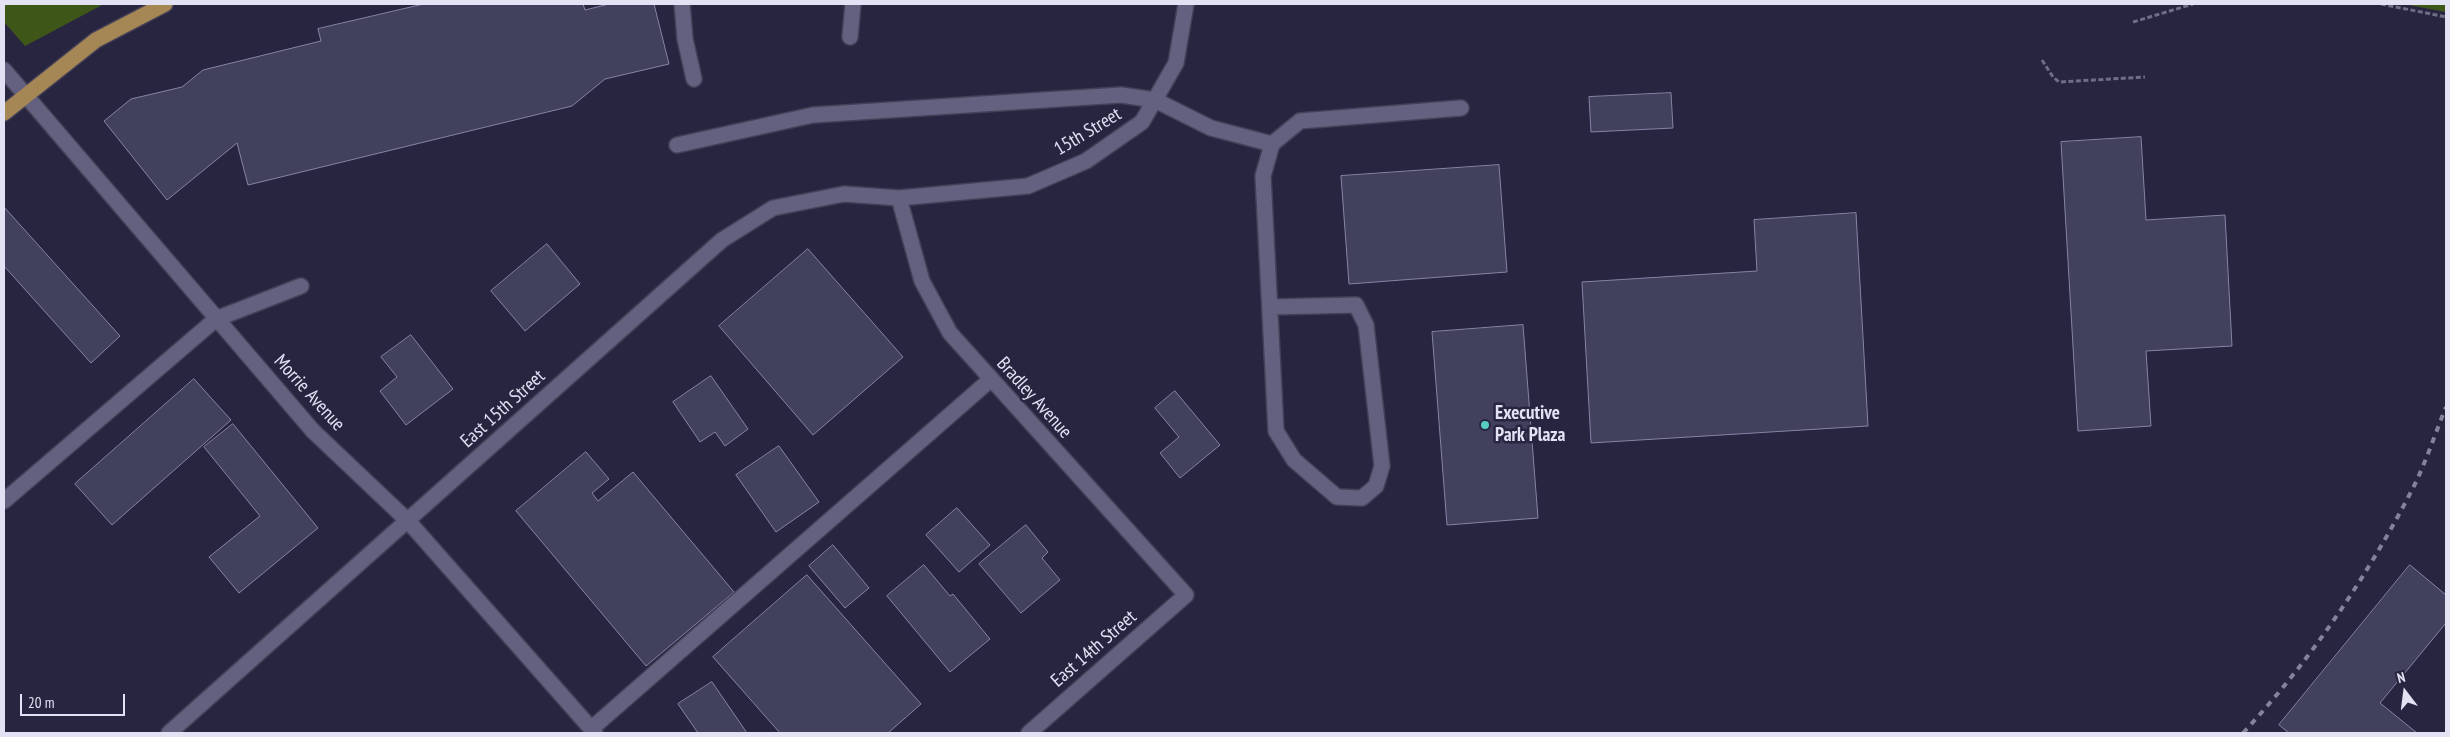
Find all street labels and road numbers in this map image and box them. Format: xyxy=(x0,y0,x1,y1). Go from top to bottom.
street label: 15th Street xyxy=(1050,103,1126,161)
street label: Morrie Avenue xyxy=(269,350,349,436)
street label: Bradley Avenue xyxy=(992,353,1076,443)
street label: East 15th Street xyxy=(456,365,550,453)
street label: East 14th Street xyxy=(1047,606,1141,692)

